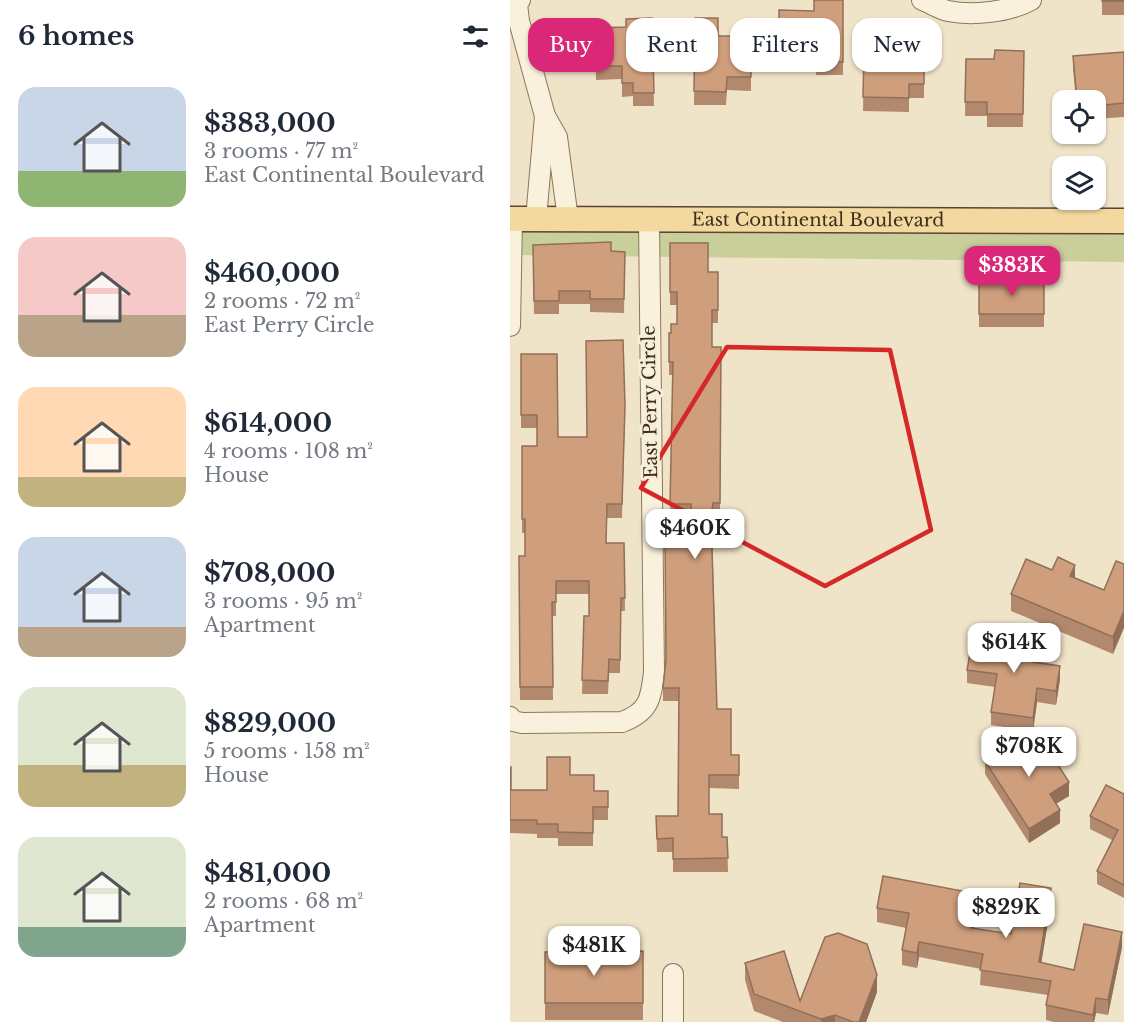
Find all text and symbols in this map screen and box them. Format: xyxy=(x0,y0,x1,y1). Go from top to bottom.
chip: Buy xyxy=(528,18,614,72)
chip: Rent xyxy=(626,18,718,72)
chip: Filters xyxy=(730,18,840,72)
chip: New xyxy=(852,18,942,72)
text: 6 homes xyxy=(18,20,134,52)
icon: filters xyxy=(459,20,492,53)
map controls xyxy=(1052,90,1106,210)
button: locate xyxy=(1052,90,1106,144)
text: $383,000 xyxy=(204,107,336,139)
icon: home xyxy=(66,111,138,183)
text: 3 rooms · 77 m² xyxy=(204,139,358,163)
button: layers xyxy=(1052,156,1106,210)
text: East Continental Boulevard xyxy=(204,163,485,187)
street label: East Continental Boulevard xyxy=(692,209,944,231)
pin: $383K xyxy=(970,246,1054,297)
text: $383K xyxy=(978,253,1046,277)
text: $460,000 xyxy=(204,257,340,289)
icon: home xyxy=(66,261,138,333)
text: 2 rooms · 72 m² xyxy=(204,289,361,313)
text: East Perry Circle xyxy=(204,313,374,337)
street label: East Perry Circle xyxy=(638,325,662,479)
text: $614,000 xyxy=(204,407,332,439)
icon: home xyxy=(66,411,138,483)
text: 4 rooms · 108 m² xyxy=(204,439,373,463)
text: House xyxy=(204,463,269,487)
pin: $460K xyxy=(653,509,737,560)
text: $460K xyxy=(659,516,731,540)
text: $708,000 xyxy=(204,557,335,589)
icon: home xyxy=(66,561,138,633)
text: 3 rooms · 95 m² xyxy=(204,589,362,613)
text: Apartment xyxy=(204,613,315,637)
pin: $614K xyxy=(972,623,1056,674)
text: $614K xyxy=(982,630,1046,654)
text: $829,000 xyxy=(204,707,336,739)
icon: home xyxy=(66,711,138,783)
pin: $708K xyxy=(987,727,1071,778)
text: $708K xyxy=(995,734,1063,758)
text: 5 rooms · 158 m² xyxy=(204,739,370,763)
text: House xyxy=(204,763,269,787)
text: $481,000 xyxy=(204,857,331,889)
icon: home xyxy=(66,861,138,933)
pin: $829K xyxy=(964,888,1048,939)
text: 2 rooms · 68 m² xyxy=(204,889,363,913)
text: $829K xyxy=(972,895,1040,919)
text: Apartment xyxy=(204,913,315,937)
pin: $481K xyxy=(552,926,636,977)
text: $481K xyxy=(562,933,626,957)

